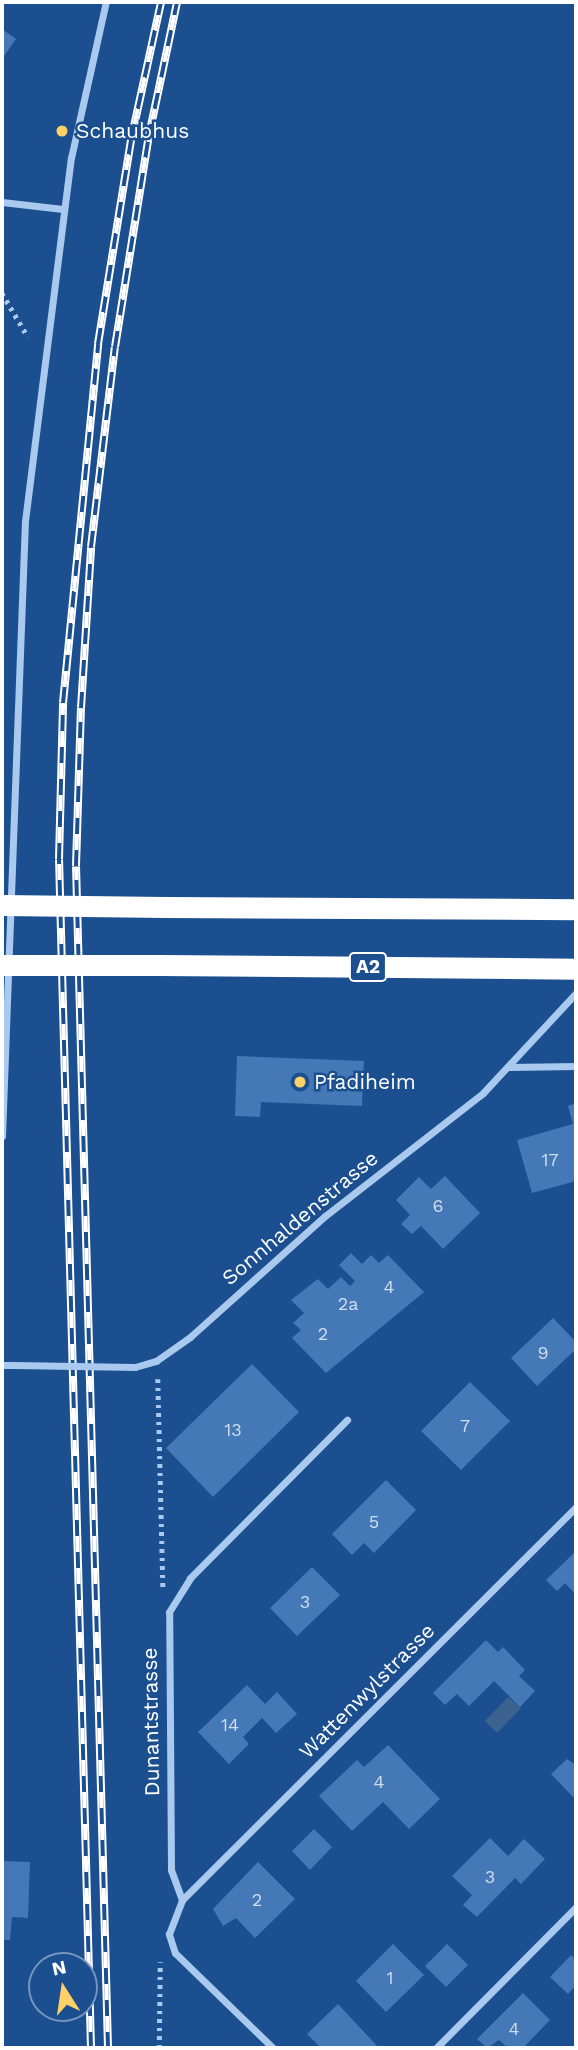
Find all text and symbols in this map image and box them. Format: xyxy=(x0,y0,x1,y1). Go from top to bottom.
place label: Schaubhus xyxy=(76,118,189,144)
marker: Schaubhus xyxy=(54,123,70,139)
road number: A2 xyxy=(349,951,387,982)
place label: Pfadiheim xyxy=(314,1069,416,1095)
marker: Pfadiheim xyxy=(292,1074,308,1090)
street label: Sonnhaldenstrasse xyxy=(217,1145,383,1291)
house number: 17 xyxy=(541,1149,559,1171)
house number: 6 xyxy=(433,1195,443,1217)
house number: 4 xyxy=(384,1276,394,1298)
house number: 2a xyxy=(338,1293,358,1315)
house number: 2 xyxy=(318,1323,328,1345)
house number: 9 xyxy=(537,1342,549,1364)
house number: 7 xyxy=(460,1415,470,1437)
house number: 13 xyxy=(224,1419,242,1441)
house number: 5 xyxy=(369,1511,379,1533)
house number: 3 xyxy=(300,1591,310,1613)
street label: Wattenwylstrasse xyxy=(294,1618,440,1764)
street label: Dunantstrasse xyxy=(137,1647,165,1797)
house number: 14 xyxy=(221,1714,239,1736)
house number: 4 xyxy=(374,1771,384,1793)
house number: 3 xyxy=(485,1866,495,1888)
house number: 2 xyxy=(252,1889,262,1911)
north arrow xyxy=(28,1952,98,2022)
text: N xyxy=(50,1955,68,1981)
house number: 1 xyxy=(386,1967,394,1989)
house number: 4 xyxy=(509,2018,519,2040)

